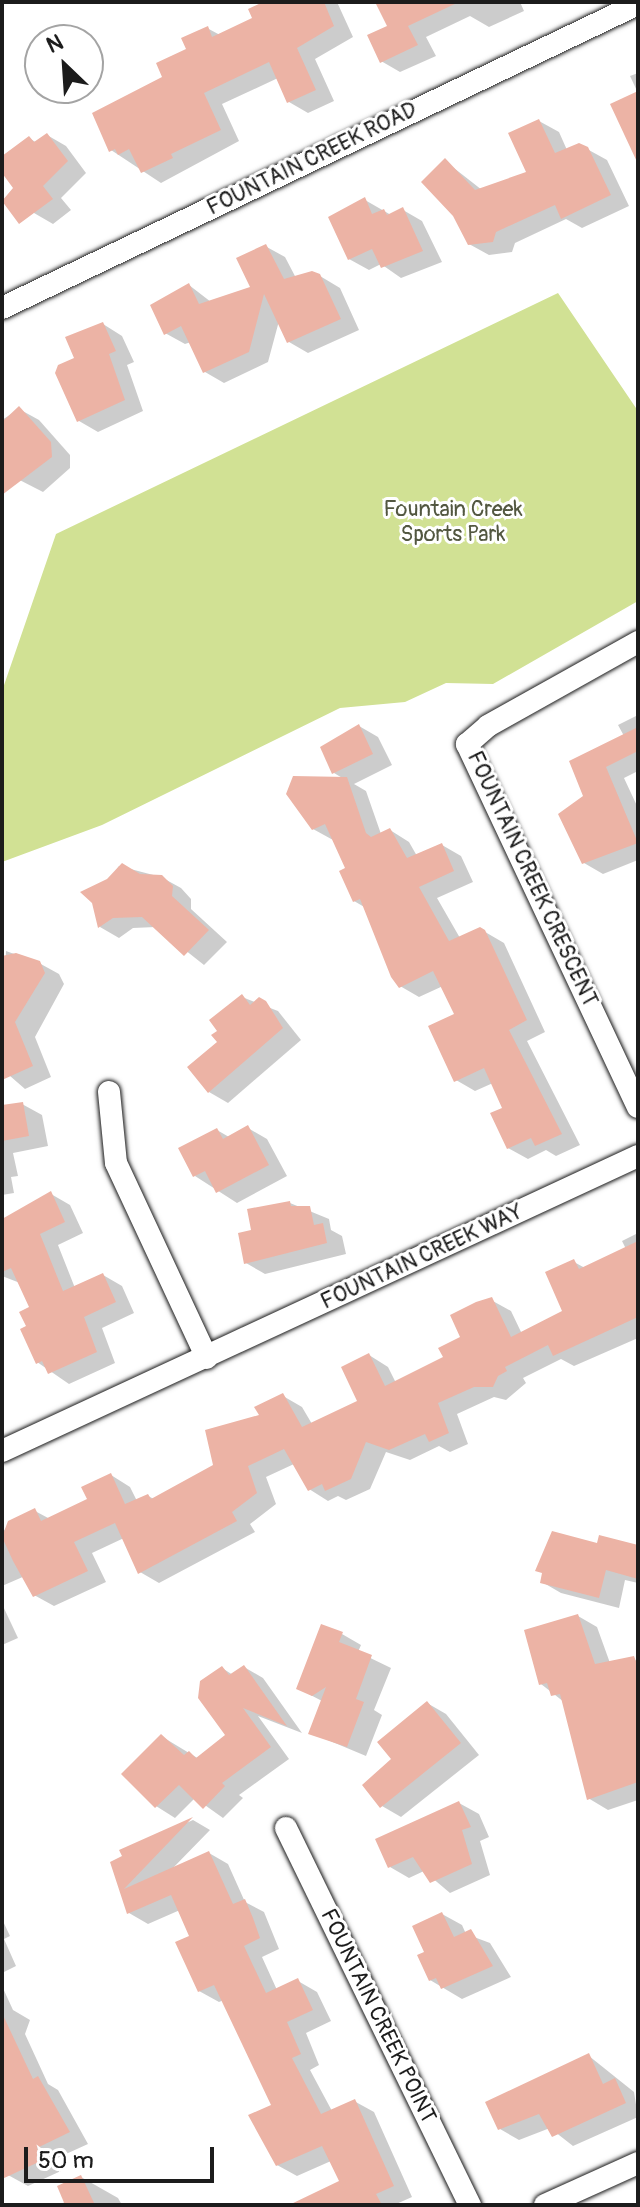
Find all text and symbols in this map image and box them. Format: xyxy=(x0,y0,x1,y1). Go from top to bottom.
north arrow xyxy=(24,24,104,104)
text: N xyxy=(42,28,67,60)
street label: FOUNTAIN CREEK ROAD xyxy=(203,97,421,221)
park label: Fountain Creek Sports Park xyxy=(383,496,523,548)
street label: FOUNTAIN CREEK CRESCENT xyxy=(461,747,603,1011)
street label: FOUNTAIN CREEK WAY xyxy=(317,1199,527,1315)
street label: FOUNTAIN CREEK POINT xyxy=(315,1905,441,2127)
scale bar xyxy=(28,2131,218,2181)
text: 50 m xyxy=(38,2146,94,2175)

